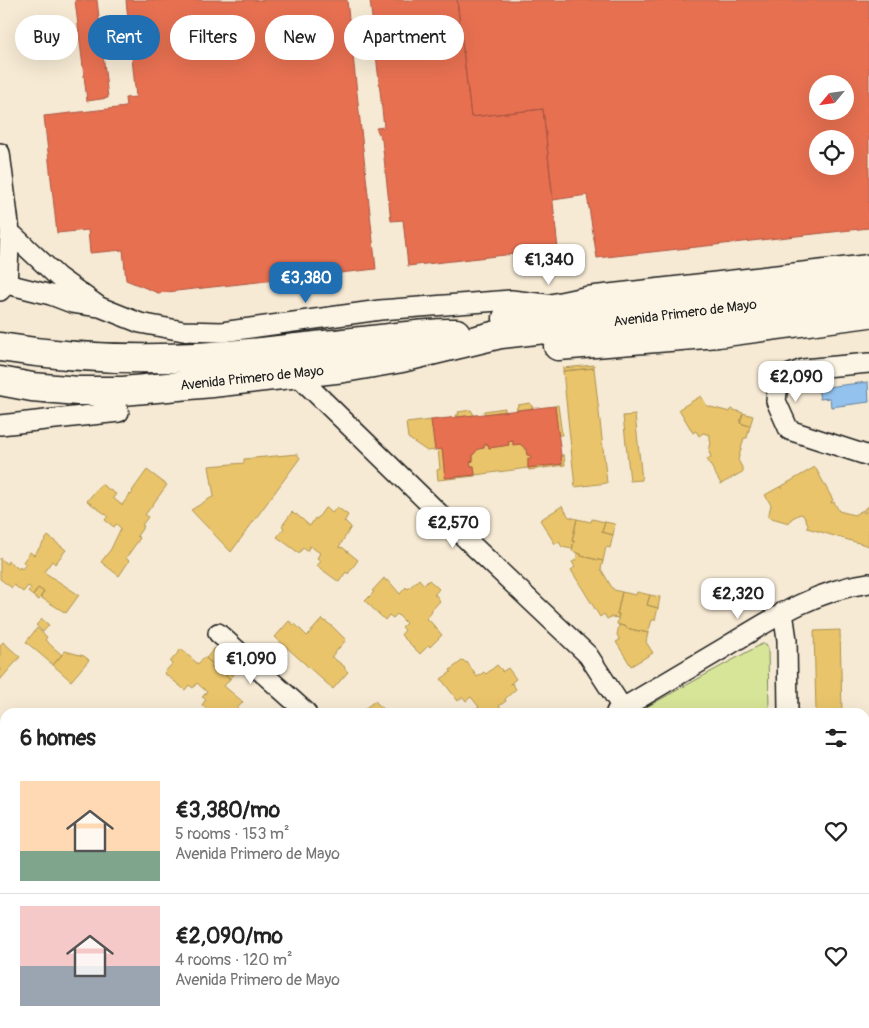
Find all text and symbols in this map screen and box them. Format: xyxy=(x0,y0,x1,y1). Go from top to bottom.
chip: Buy xyxy=(15,15,78,60)
chip: Rent xyxy=(88,15,160,60)
chip: Filters xyxy=(170,15,255,60)
chip: New xyxy=(265,15,334,60)
chip: Apartment xyxy=(344,15,464,60)
north arrow xyxy=(809,75,854,120)
map controls xyxy=(809,75,854,175)
button: locate xyxy=(809,130,854,175)
pin: €1,340 xyxy=(508,244,590,286)
text: €1,340 xyxy=(524,250,574,270)
pin: €3,380 xyxy=(265,262,347,304)
text: €3,380 xyxy=(280,268,332,288)
street label: Avenida Primero de Mayo xyxy=(612,296,758,330)
pin: €2,090 xyxy=(755,360,837,403)
street label: Avenida Primero de Mayo xyxy=(179,362,325,394)
text: €2,090 xyxy=(769,367,823,387)
pin: €2,570 xyxy=(412,506,494,549)
text: €2,570 xyxy=(427,513,479,533)
pin: €2,320 xyxy=(697,578,779,620)
text: €2,320 xyxy=(712,584,764,604)
pin: €1,090 xyxy=(210,642,292,685)
text: €1,090 xyxy=(226,649,276,669)
icon: filters xyxy=(822,724,850,752)
text: 6 homes xyxy=(20,725,96,752)
text: €3,380/mo xyxy=(175,797,280,824)
icon: home xyxy=(60,801,120,861)
icon: heart xyxy=(822,817,850,845)
text: 5 rooms · 153 m² xyxy=(175,824,290,844)
text: Avenida Primero de Mayo xyxy=(175,844,340,864)
text: €2,090/mo xyxy=(175,923,283,950)
icon: home xyxy=(60,926,120,986)
icon: heart xyxy=(822,942,850,970)
text: 4 rooms · 120 m² xyxy=(175,950,292,970)
text: Avenida Primero de Mayo xyxy=(175,970,340,990)

